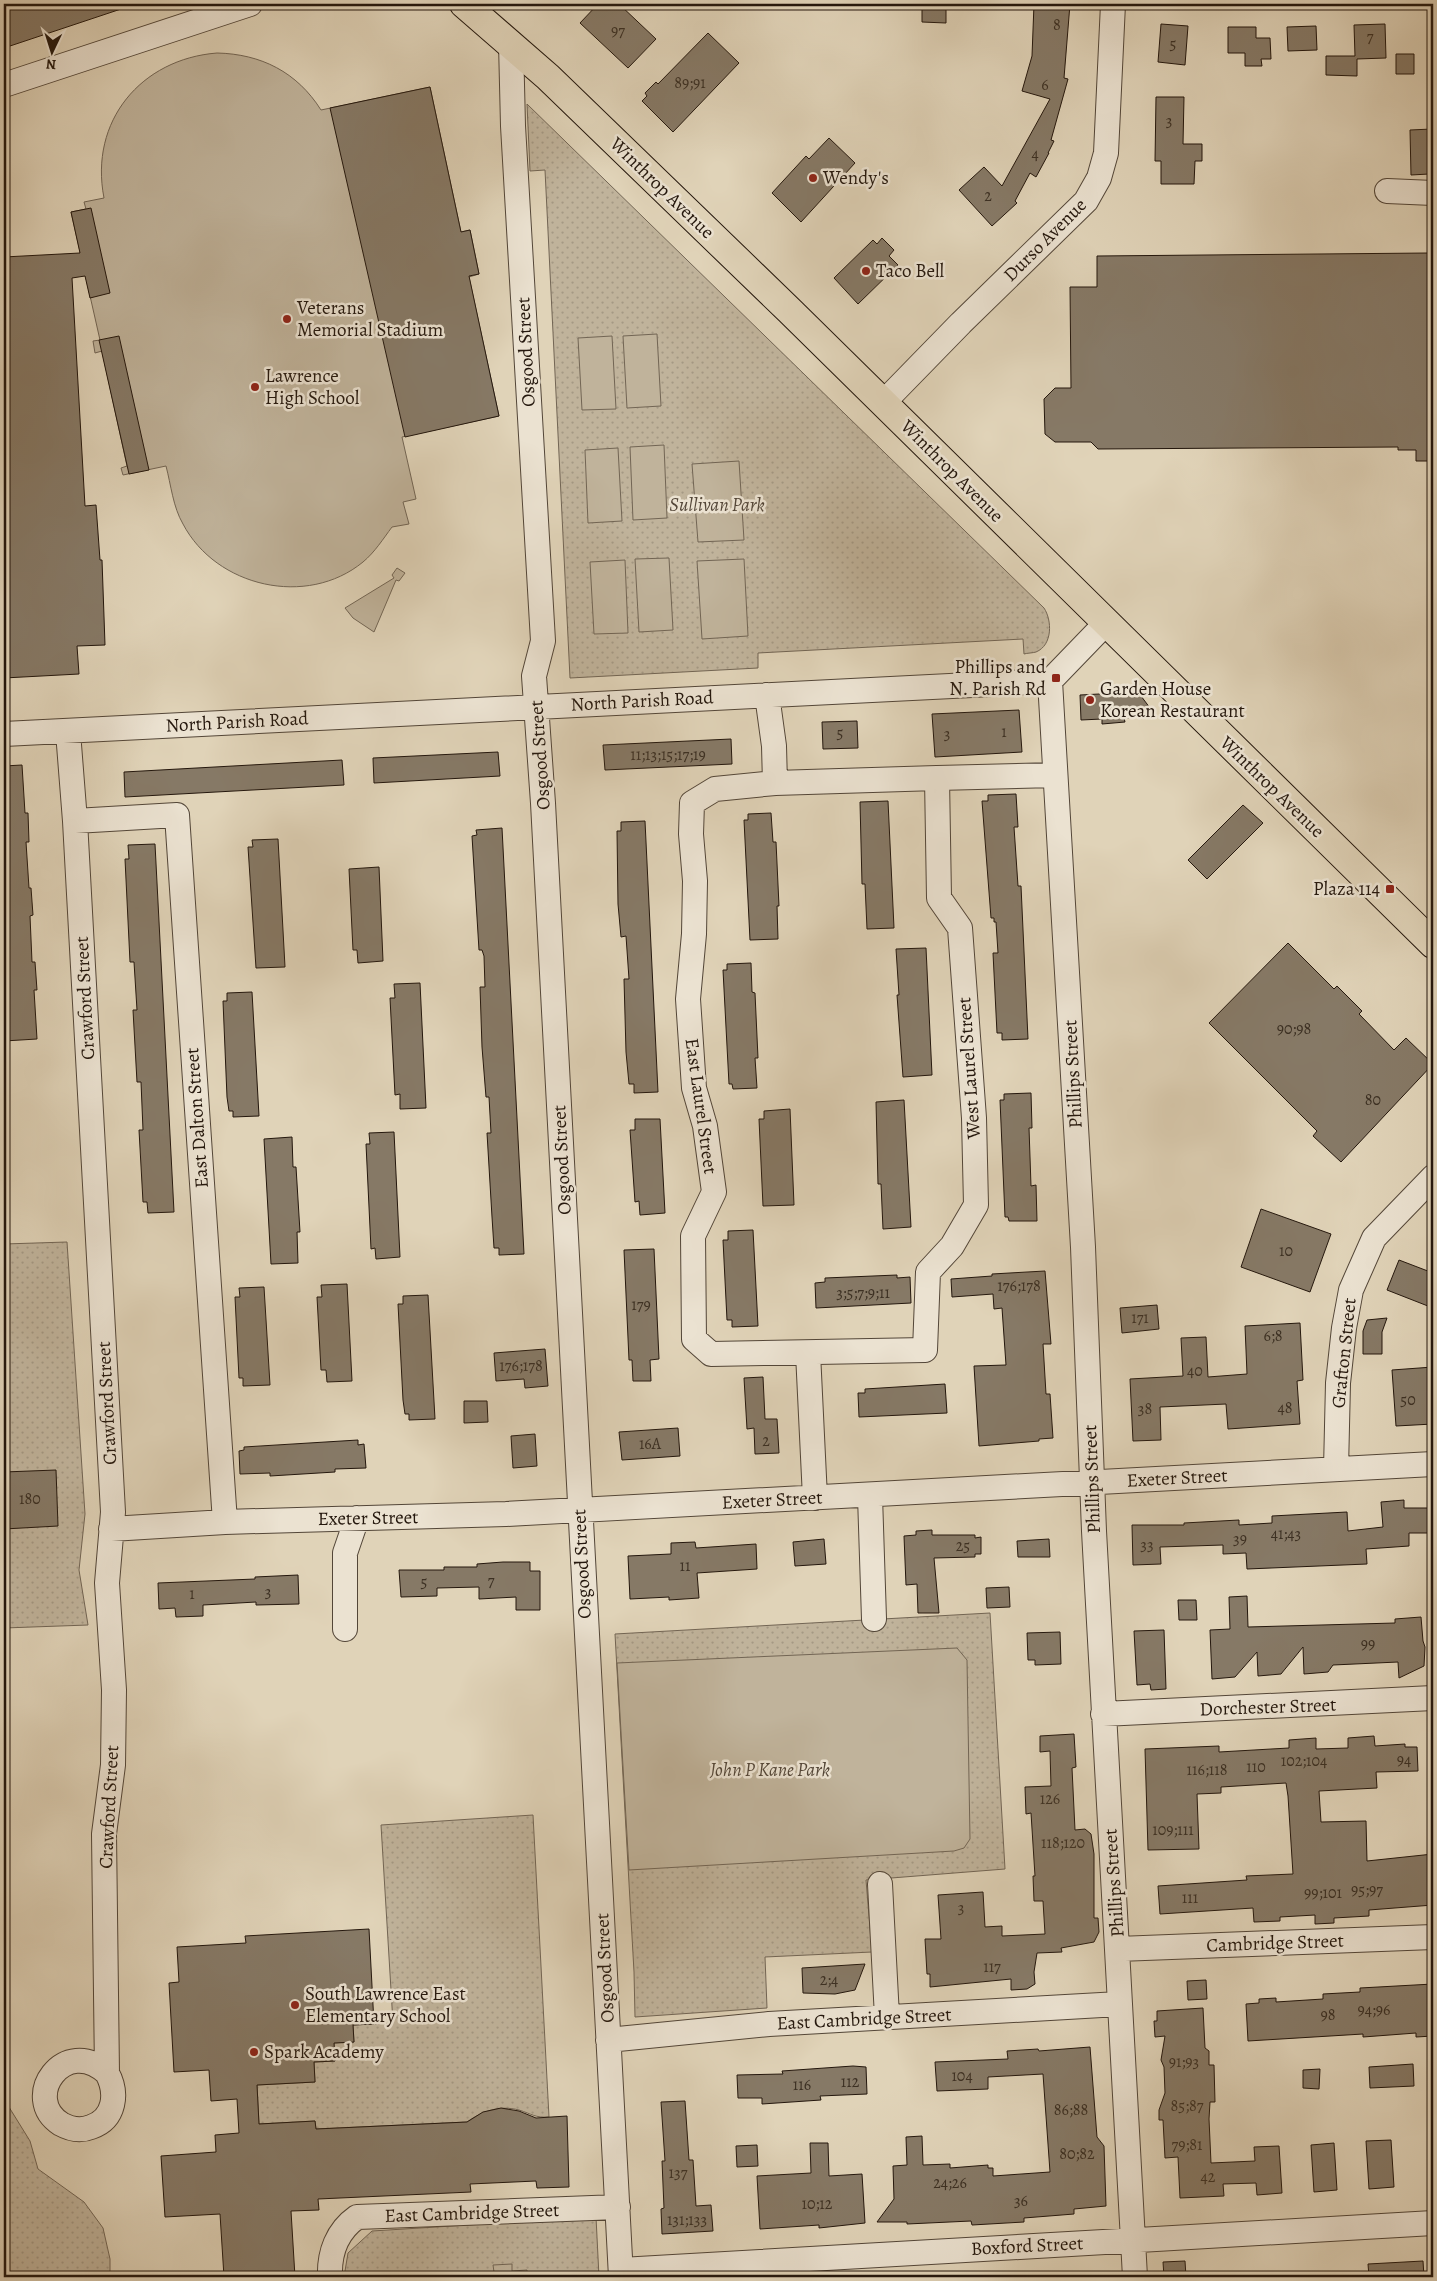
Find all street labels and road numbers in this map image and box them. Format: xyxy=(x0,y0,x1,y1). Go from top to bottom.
street label: Winthrop Avenue xyxy=(603,131,720,245)
street label: Durso Avenue xyxy=(997,192,1093,288)
street label: Osgood Street xyxy=(510,296,542,408)
street label: Winthrop Avenue xyxy=(894,413,1009,528)
street label: North Parish Road xyxy=(570,684,715,718)
street label: Osgood Street xyxy=(523,699,557,811)
street label: North Parish Road xyxy=(165,705,310,739)
street label: Winthrop Avenue xyxy=(1213,730,1330,844)
street label: Crawford Street xyxy=(69,936,101,1060)
street label: West Laurel Street xyxy=(951,996,987,1141)
street label: Phillips Street xyxy=(1057,1019,1089,1129)
street label: East Laurel Street xyxy=(679,1036,723,1176)
street label: East Dalton Street xyxy=(179,1047,215,1189)
street label: Osgood Street xyxy=(546,1104,578,1216)
street label: Grafton Street xyxy=(1325,1296,1363,1410)
street label: Crawford Street xyxy=(91,1341,123,1465)
street label: Phillips Street xyxy=(1077,1424,1107,1534)
street label: Exeter Street xyxy=(1126,1462,1228,1494)
street label: Exeter Street xyxy=(721,1484,823,1516)
street label: Exeter Street xyxy=(317,1504,419,1532)
street label: Osgood Street xyxy=(566,1508,598,1620)
street label: Dorchester Street xyxy=(1199,1692,1337,1722)
street label: Crawford Street xyxy=(93,1745,125,1869)
street label: Phillips Street xyxy=(1097,1828,1131,1938)
street label: Osgood Street xyxy=(589,1912,621,2024)
street label: Cambridge Street xyxy=(1206,1928,1344,1958)
street label: East Cambridge Street xyxy=(776,2001,952,2037)
street label: East Cambridge Street xyxy=(384,2197,560,2229)
street label: Boxford Street xyxy=(970,2230,1084,2262)

